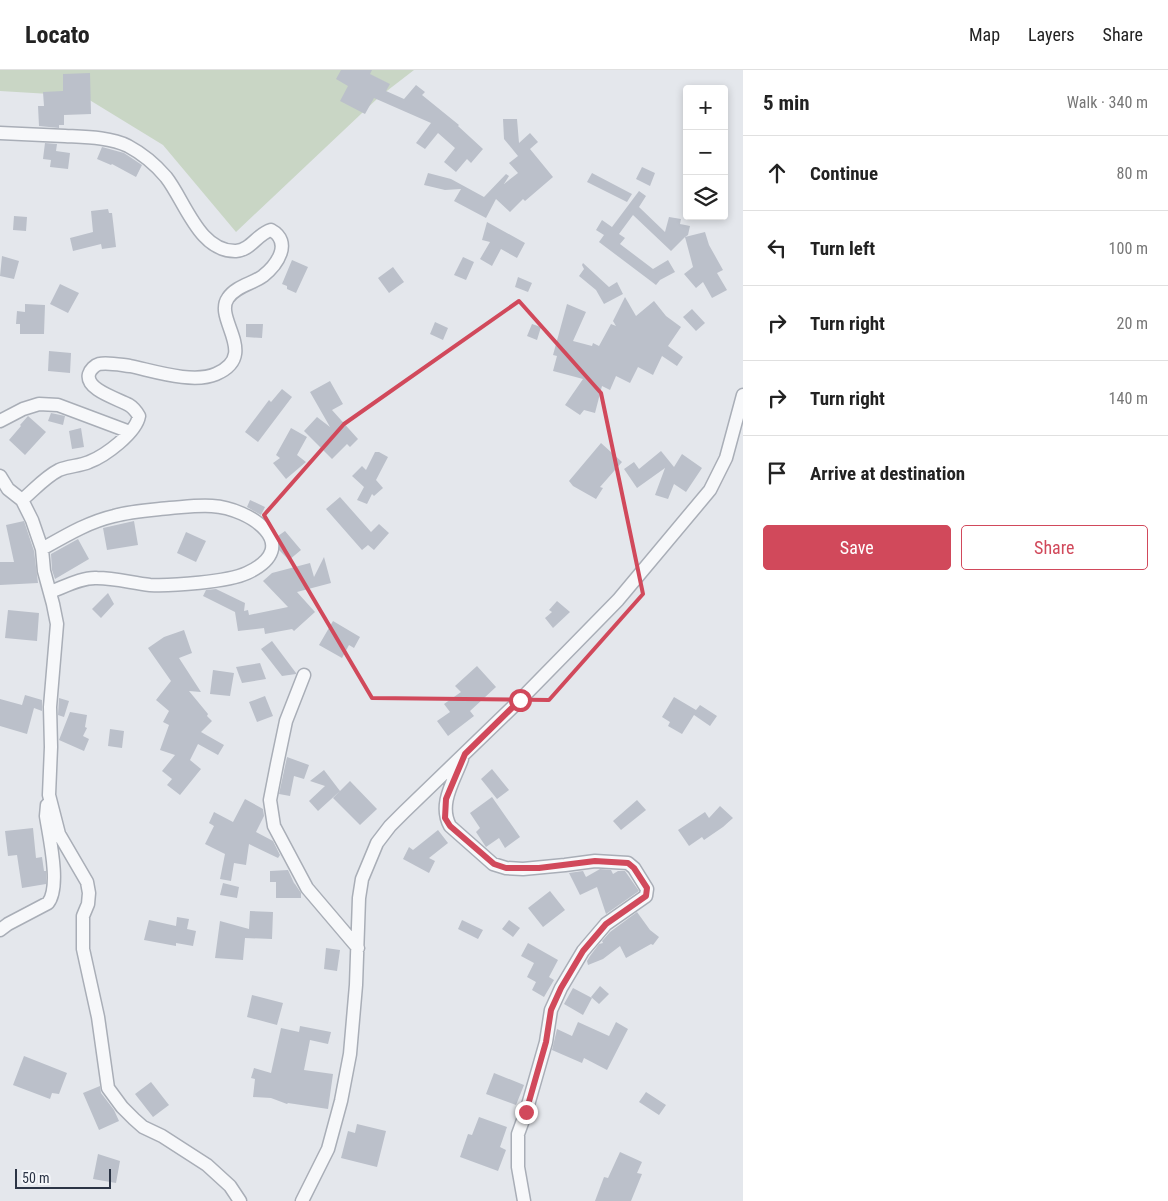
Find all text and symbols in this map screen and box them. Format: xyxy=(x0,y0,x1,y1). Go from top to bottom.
text: Locato xyxy=(25,21,90,49)
text: Map xyxy=(969,24,1000,45)
text: Layers xyxy=(1028,24,1075,45)
text: Share xyxy=(1103,24,1143,45)
map controls xyxy=(683,85,728,220)
button: + xyxy=(683,85,728,130)
text: 5 min xyxy=(763,91,810,115)
text: Walk · 340 m xyxy=(1067,93,1148,112)
button: − xyxy=(683,130,728,175)
icon: ahead xyxy=(763,159,791,187)
text: Continue xyxy=(810,162,878,185)
text: 80 m xyxy=(1116,164,1148,183)
button: layers xyxy=(683,175,728,220)
icon: left xyxy=(763,234,791,262)
text: Turn left xyxy=(810,237,875,260)
text: 100 m xyxy=(1109,239,1148,258)
icon: right xyxy=(763,309,791,337)
text: Turn right xyxy=(810,312,885,335)
text: 20 m xyxy=(1116,314,1148,333)
icon: right xyxy=(763,384,791,412)
text: Turn right xyxy=(810,387,885,410)
text: 140 m xyxy=(1109,389,1148,408)
icon: arrive xyxy=(763,459,791,487)
text: Arrive at destination xyxy=(810,462,965,485)
button: Save xyxy=(763,525,951,570)
button: Share xyxy=(961,525,1148,570)
route start xyxy=(509,689,532,712)
route end xyxy=(515,1101,538,1124)
scale bar xyxy=(15,1166,111,1189)
text: 50 m xyxy=(22,1170,50,1186)

